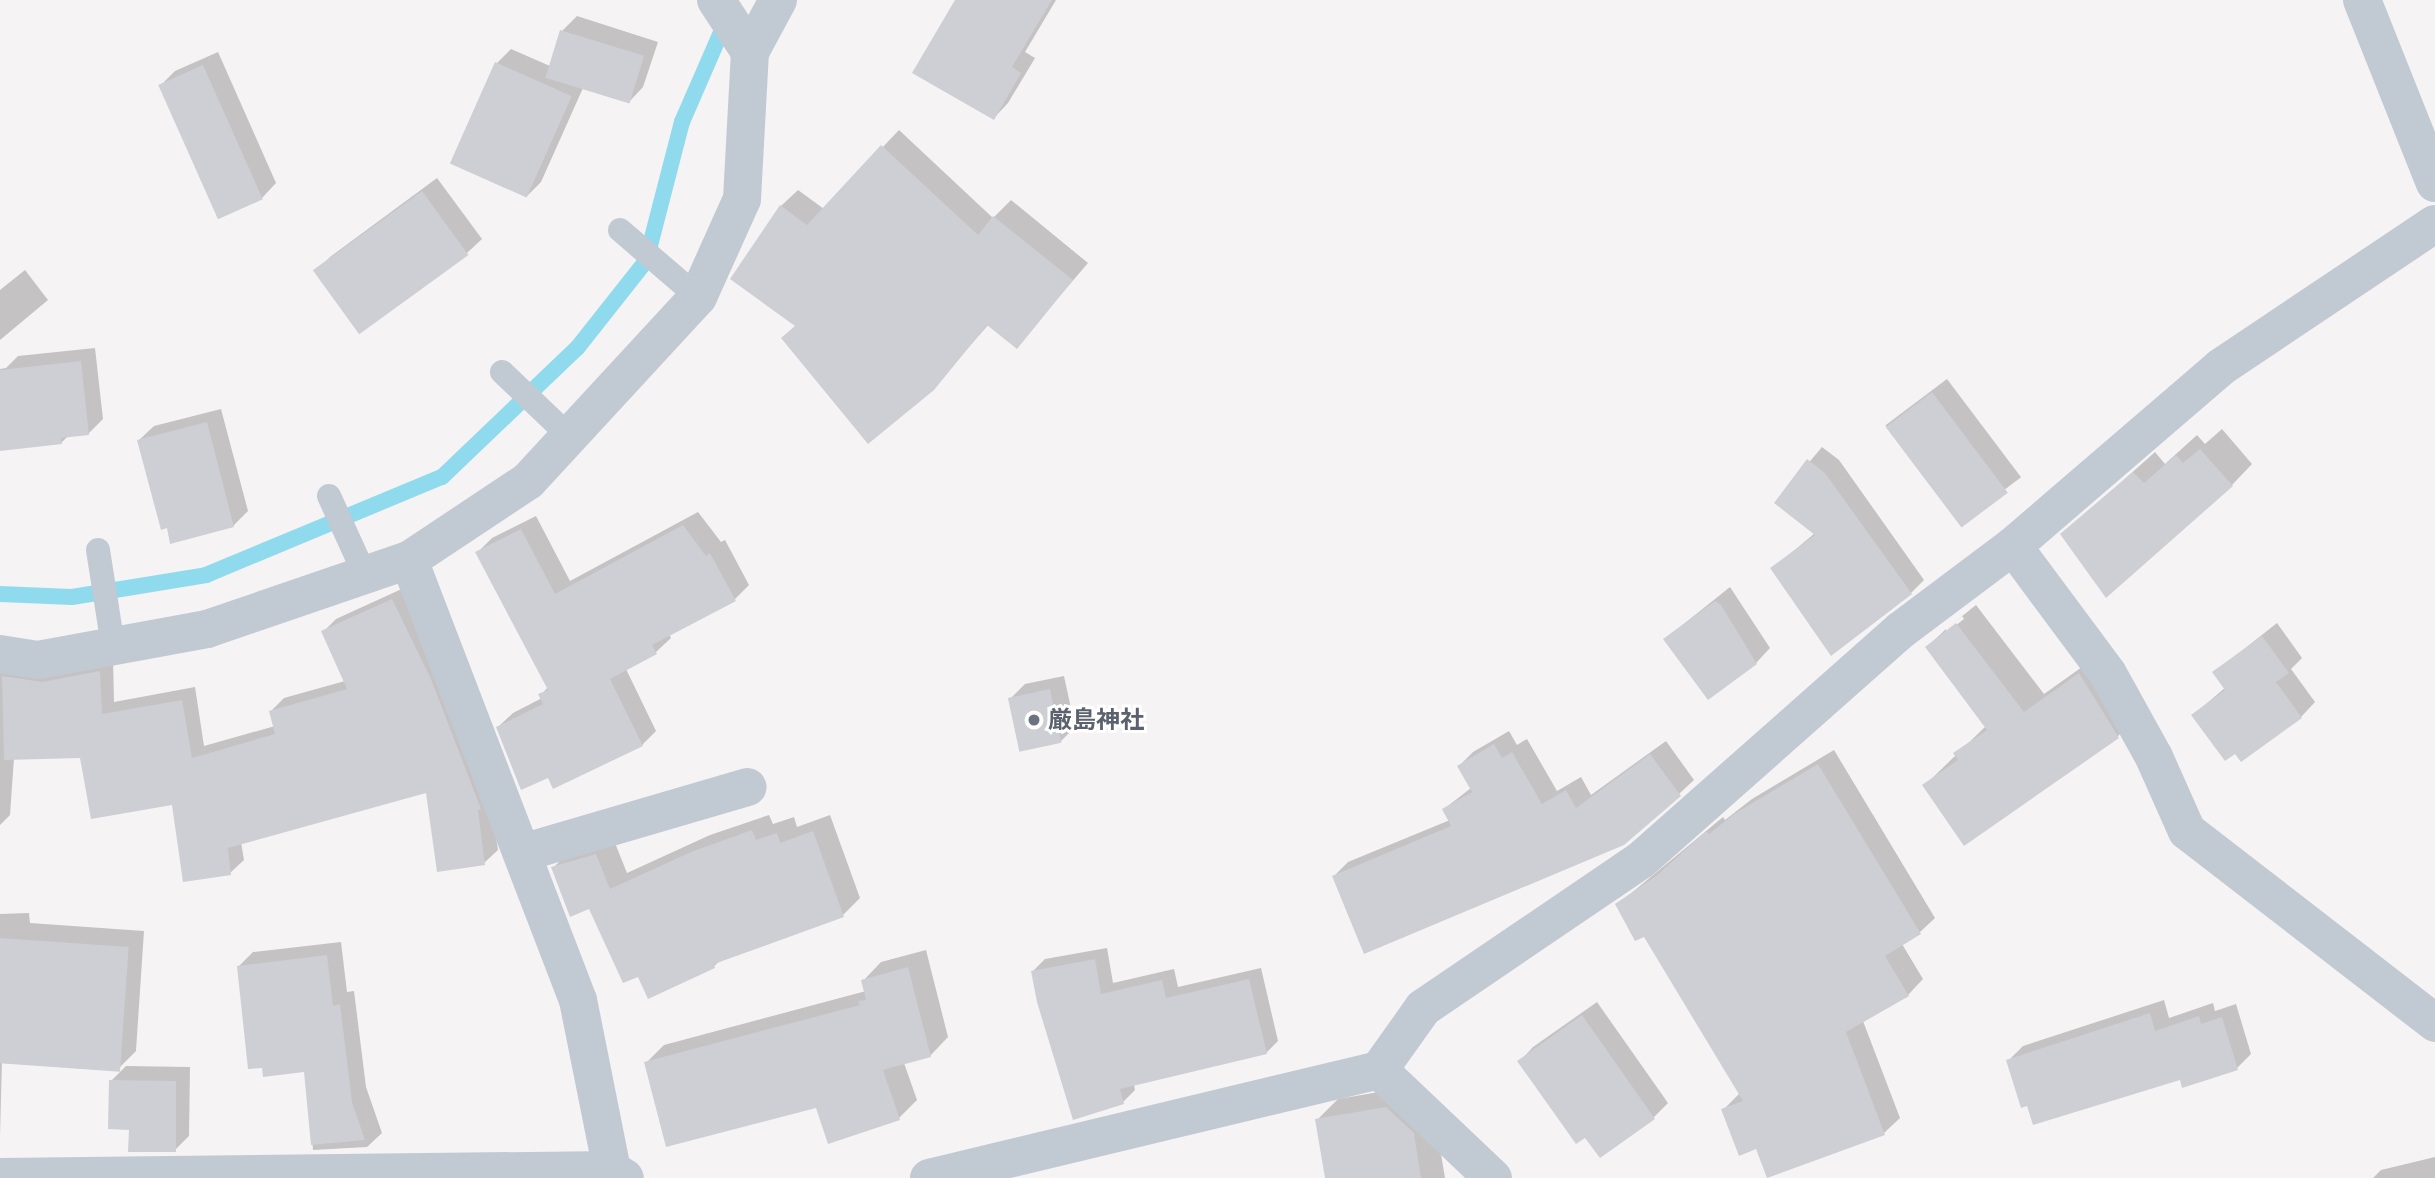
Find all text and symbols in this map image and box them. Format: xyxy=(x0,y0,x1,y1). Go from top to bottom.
place label: 厳島神社 xyxy=(1048,706,1144,734)
marker: 厳島神社 xyxy=(1026,712,1042,728)

